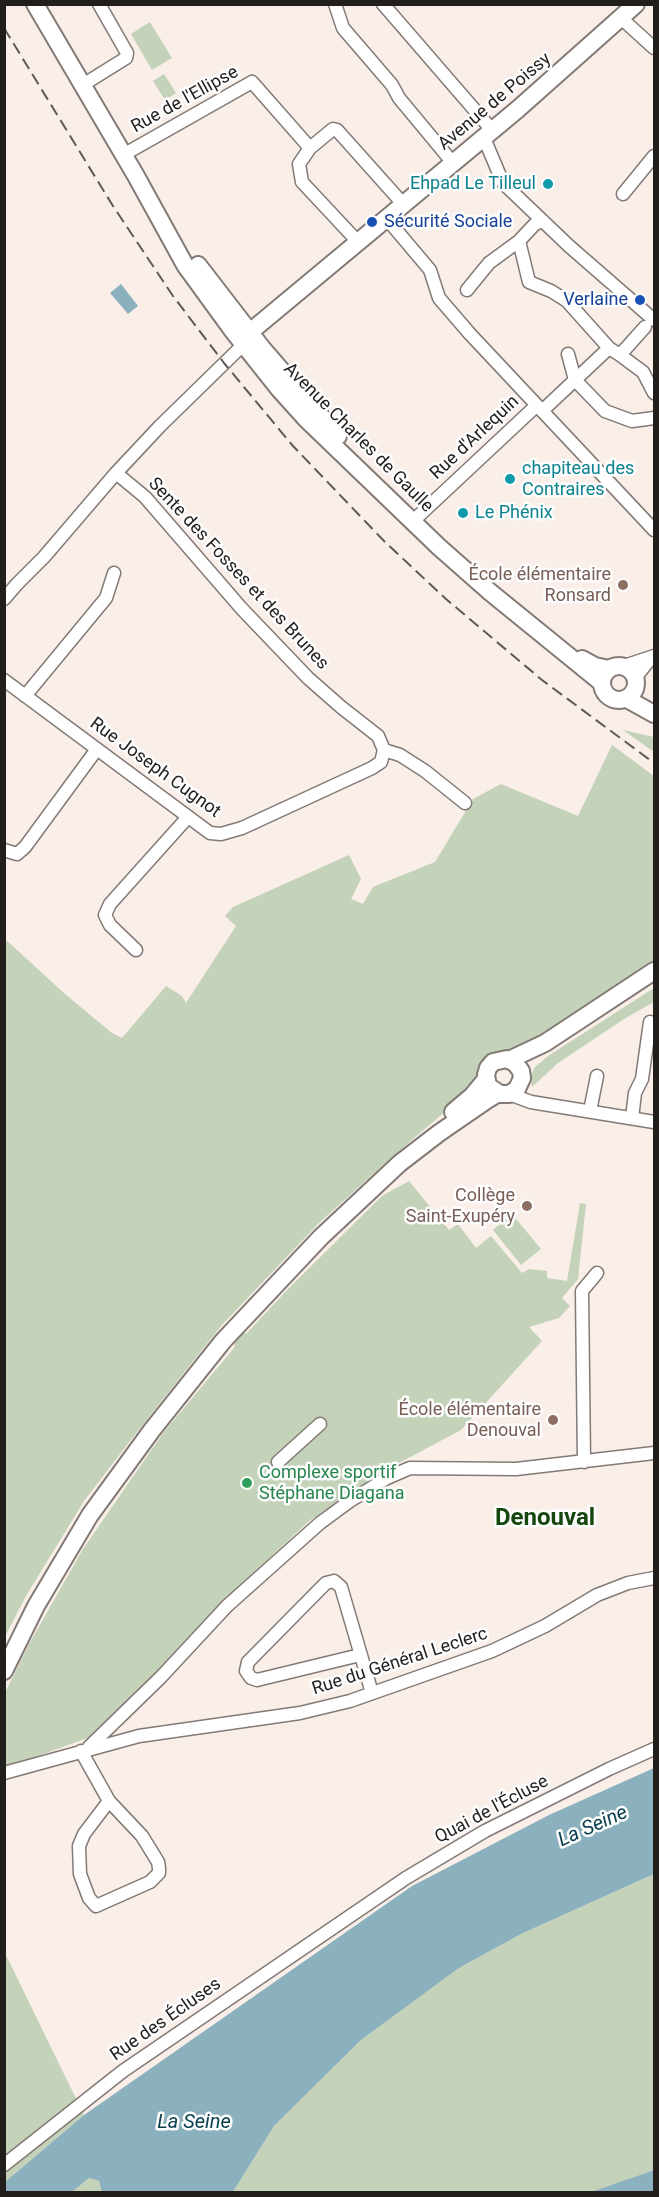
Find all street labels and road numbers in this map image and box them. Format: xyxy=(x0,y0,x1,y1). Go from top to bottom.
street label: Avenue de Poissy xyxy=(434,49,556,155)
street label: Rue de l'Ellipse xyxy=(128,62,242,138)
street label: Avenue Charles de Gaulle xyxy=(279,359,437,517)
street label: Rue d'Arlequin xyxy=(426,391,524,485)
street label: Sente des Fosses et des Brunes xyxy=(143,473,333,675)
street label: Rue Joseph Cugnot xyxy=(85,713,225,823)
street label: Rue du Général Leclerc xyxy=(310,1623,490,1701)
street label: Quai de l'Écluse xyxy=(432,1771,552,1849)
street label: Rue des Écluses xyxy=(106,1974,226,2066)

